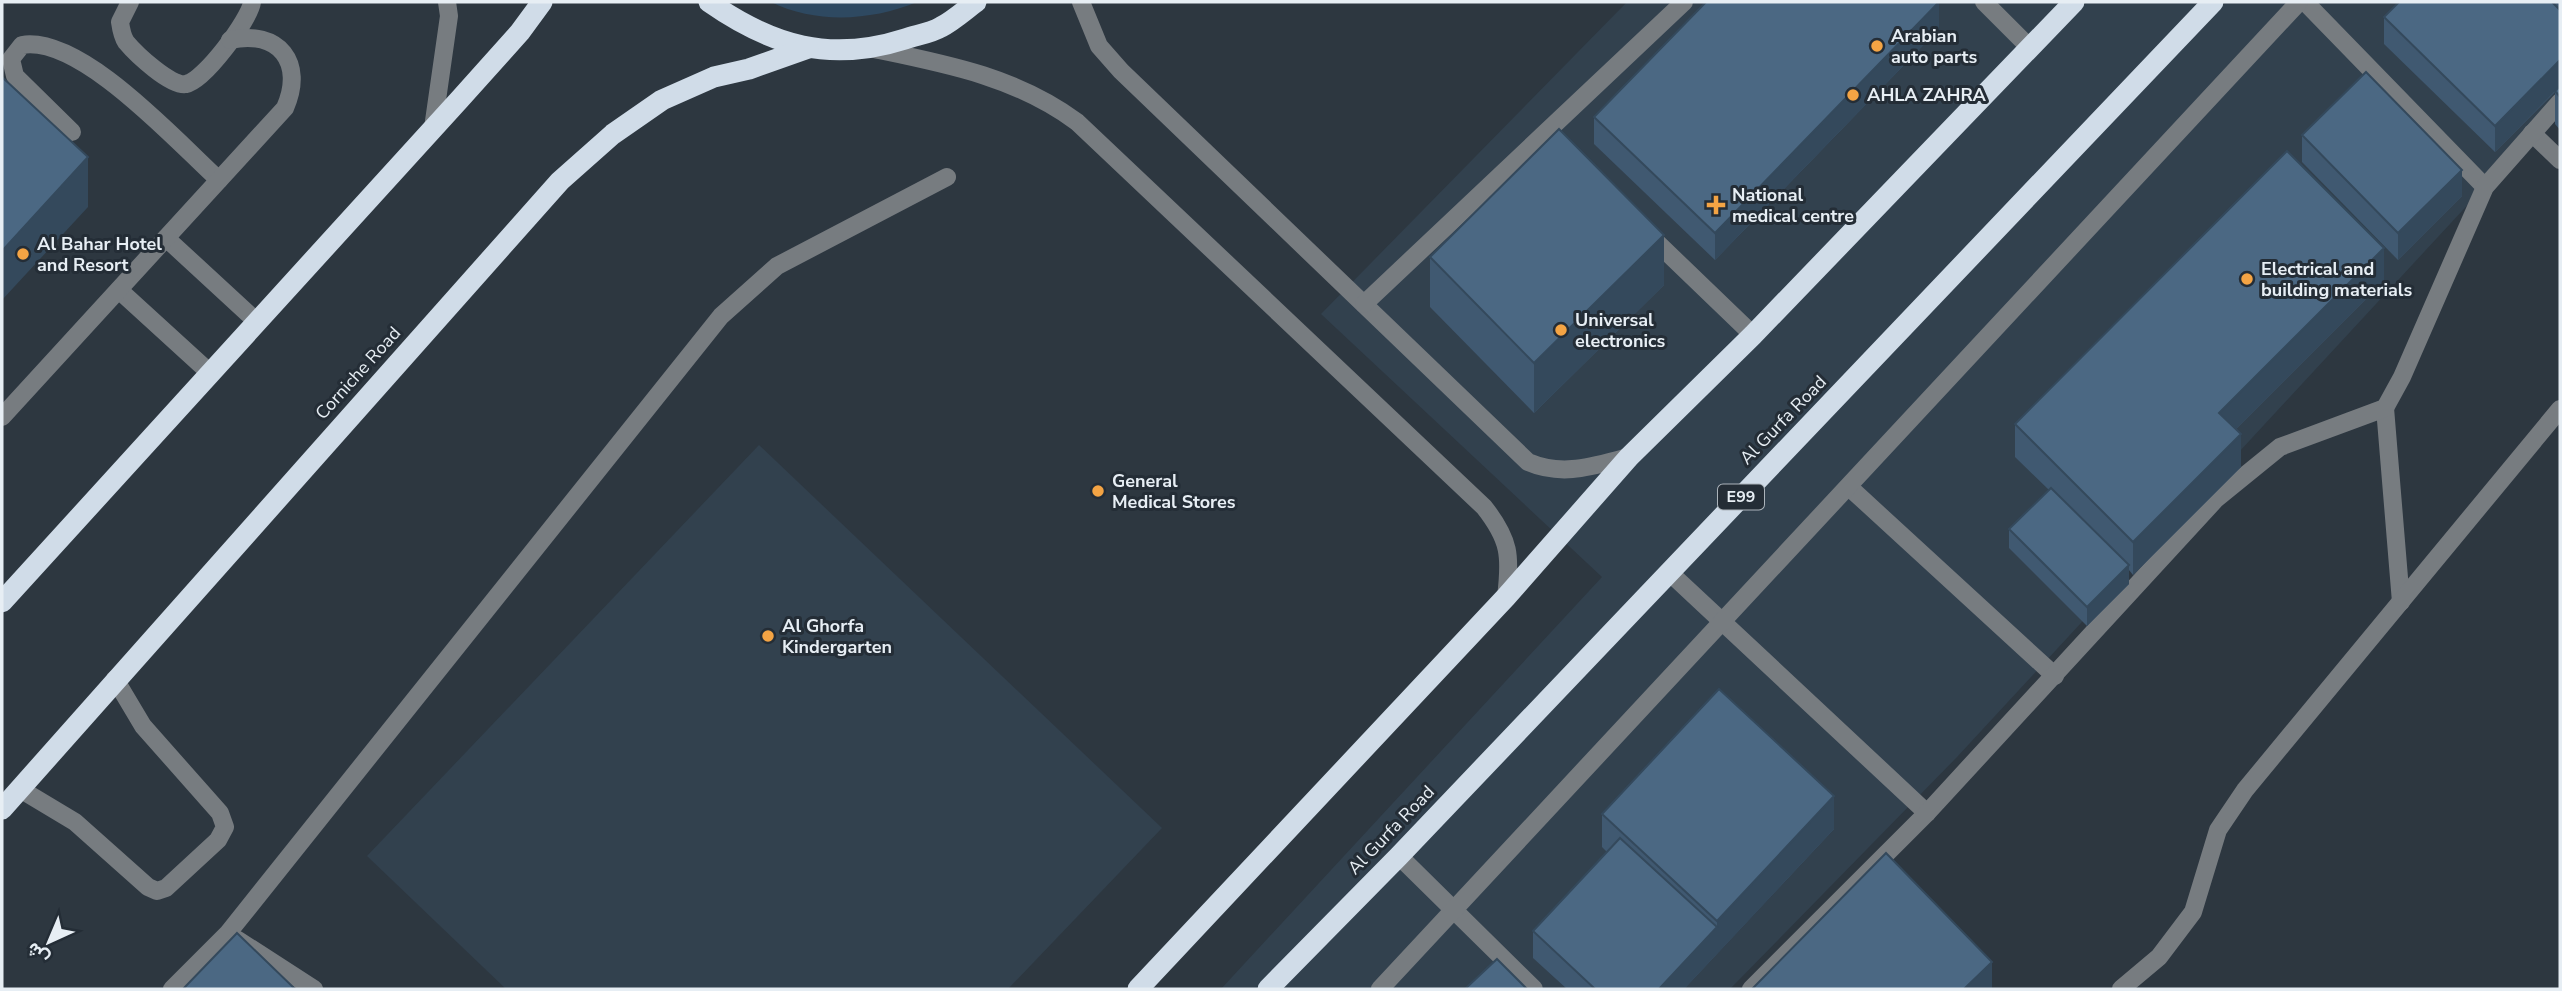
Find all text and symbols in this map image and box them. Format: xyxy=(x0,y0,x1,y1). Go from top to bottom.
place label: Arabian auto parts xyxy=(1891,24,1977,69)
marker: Arabian auto parts xyxy=(1869,38,1885,54)
place label: AHLA ZAHRA xyxy=(1867,83,1987,107)
marker: AHLA ZAHRA xyxy=(1845,87,1861,103)
place label: National medical centre xyxy=(1732,183,1854,228)
marker: National medical centre xyxy=(1706,195,1726,215)
place label: Al Bahar Hotel and Resort xyxy=(37,232,162,277)
marker: Al Bahar Hotel and Resort xyxy=(15,246,31,262)
place label: Electrical and building materials xyxy=(2261,257,2412,302)
marker: Electrical and building materials xyxy=(2239,271,2255,287)
place label: Universal electronics xyxy=(1575,308,1666,353)
street label: Corniche Road xyxy=(310,322,406,424)
marker: Universal electronics xyxy=(1553,322,1569,338)
street label: Al Gurfa Road xyxy=(1734,370,1832,470)
place label: General Medical Stores xyxy=(1112,469,1236,514)
marker: General Medical Stores xyxy=(1090,483,1106,499)
road number: E99 xyxy=(1718,484,1764,510)
place label: Al Ghorfa Kindergarten xyxy=(782,614,892,659)
marker: Al Ghorfa Kindergarten xyxy=(760,628,776,644)
street label: Al Gurfa Road xyxy=(1342,780,1440,880)
north arrow xyxy=(14,907,84,977)
text: ش xyxy=(21,936,55,971)

